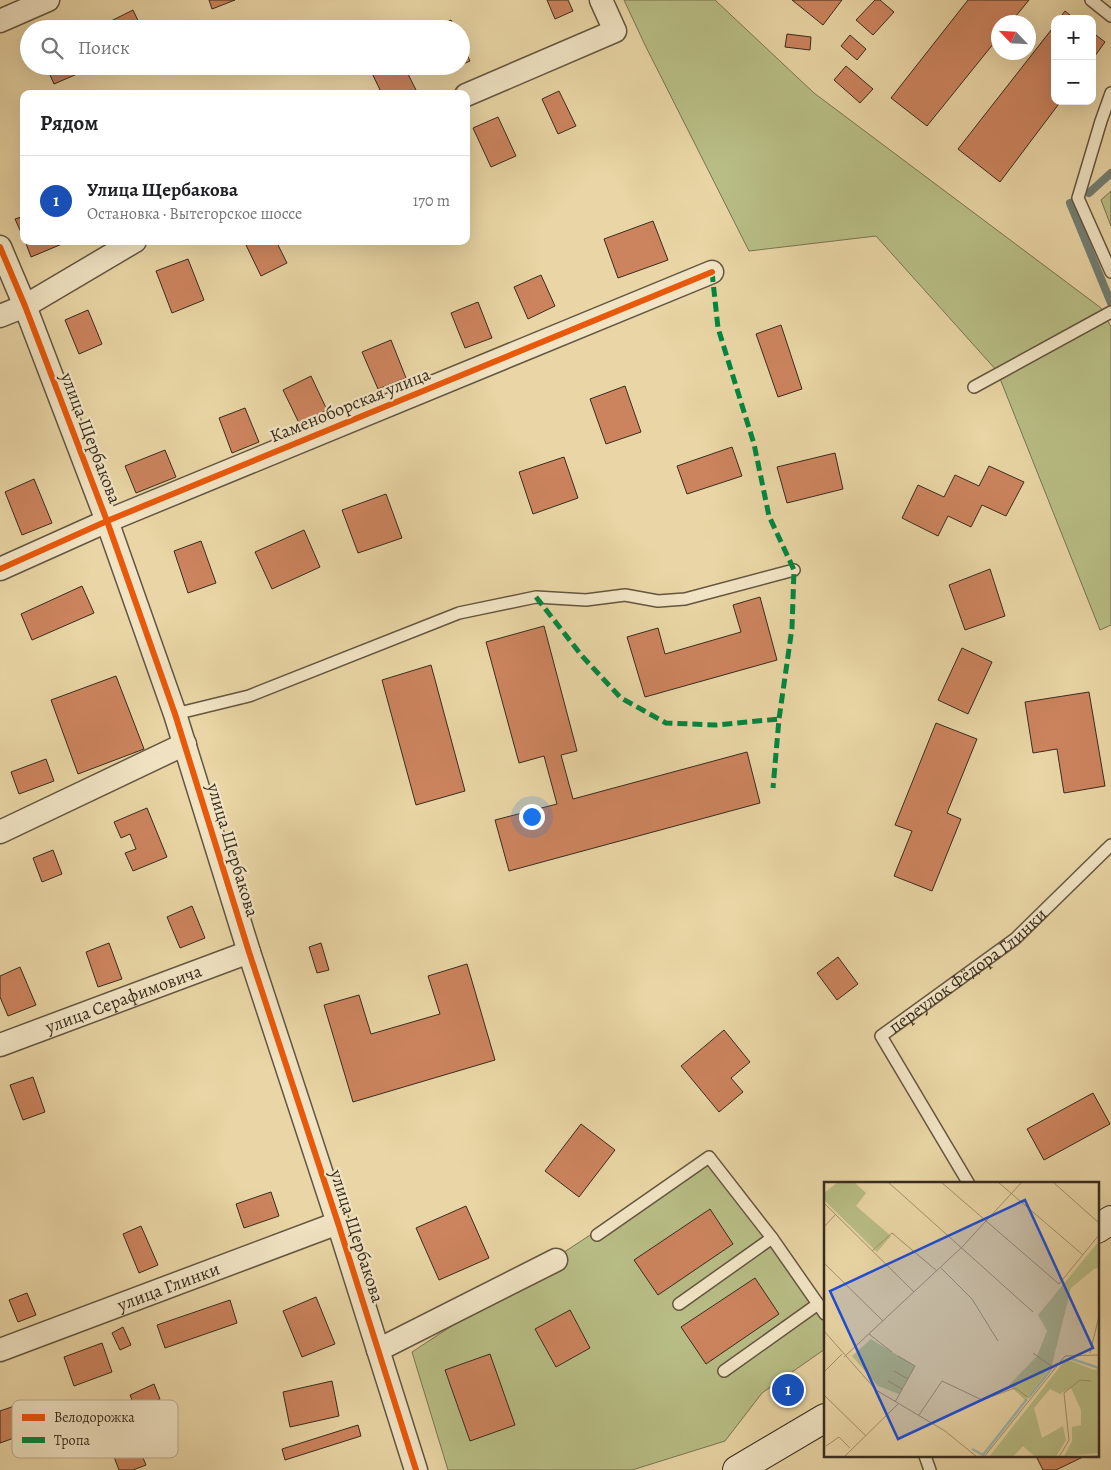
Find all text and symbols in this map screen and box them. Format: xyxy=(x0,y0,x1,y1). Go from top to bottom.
north arrow xyxy=(991,15,1036,60)
map controls xyxy=(1051,15,1096,105)
button: + xyxy=(1051,15,1096,60)
search box xyxy=(20,20,470,75)
icon: search xyxy=(38,34,66,62)
text: Поиск xyxy=(78,35,130,61)
button: − xyxy=(1051,60,1096,105)
text: Рядом xyxy=(40,109,98,137)
text: Улица Щербакова xyxy=(87,177,238,203)
text: 1 xyxy=(53,190,59,212)
text: 170 m xyxy=(413,190,450,212)
text: Остановка · Вытегорское шоссе xyxy=(87,203,302,225)
street label: Каменоборская улица xyxy=(266,362,434,448)
street label: улица Щербакова xyxy=(55,368,127,508)
street label: улица Щербакова xyxy=(201,779,265,920)
your location xyxy=(519,804,545,830)
street label: переулок Фёдора Глинки xyxy=(884,902,1052,1039)
street label: улица Серафимовича xyxy=(41,958,206,1039)
street label: улица Щербакова xyxy=(324,1165,390,1306)
inset map xyxy=(824,1182,1098,1458)
street label: улица Глинки xyxy=(113,1257,223,1317)
pin: 1 xyxy=(772,1371,804,1409)
legend xyxy=(12,1400,178,1458)
text: Велодорожка xyxy=(54,1408,135,1427)
text: Тропа xyxy=(54,1431,91,1450)

